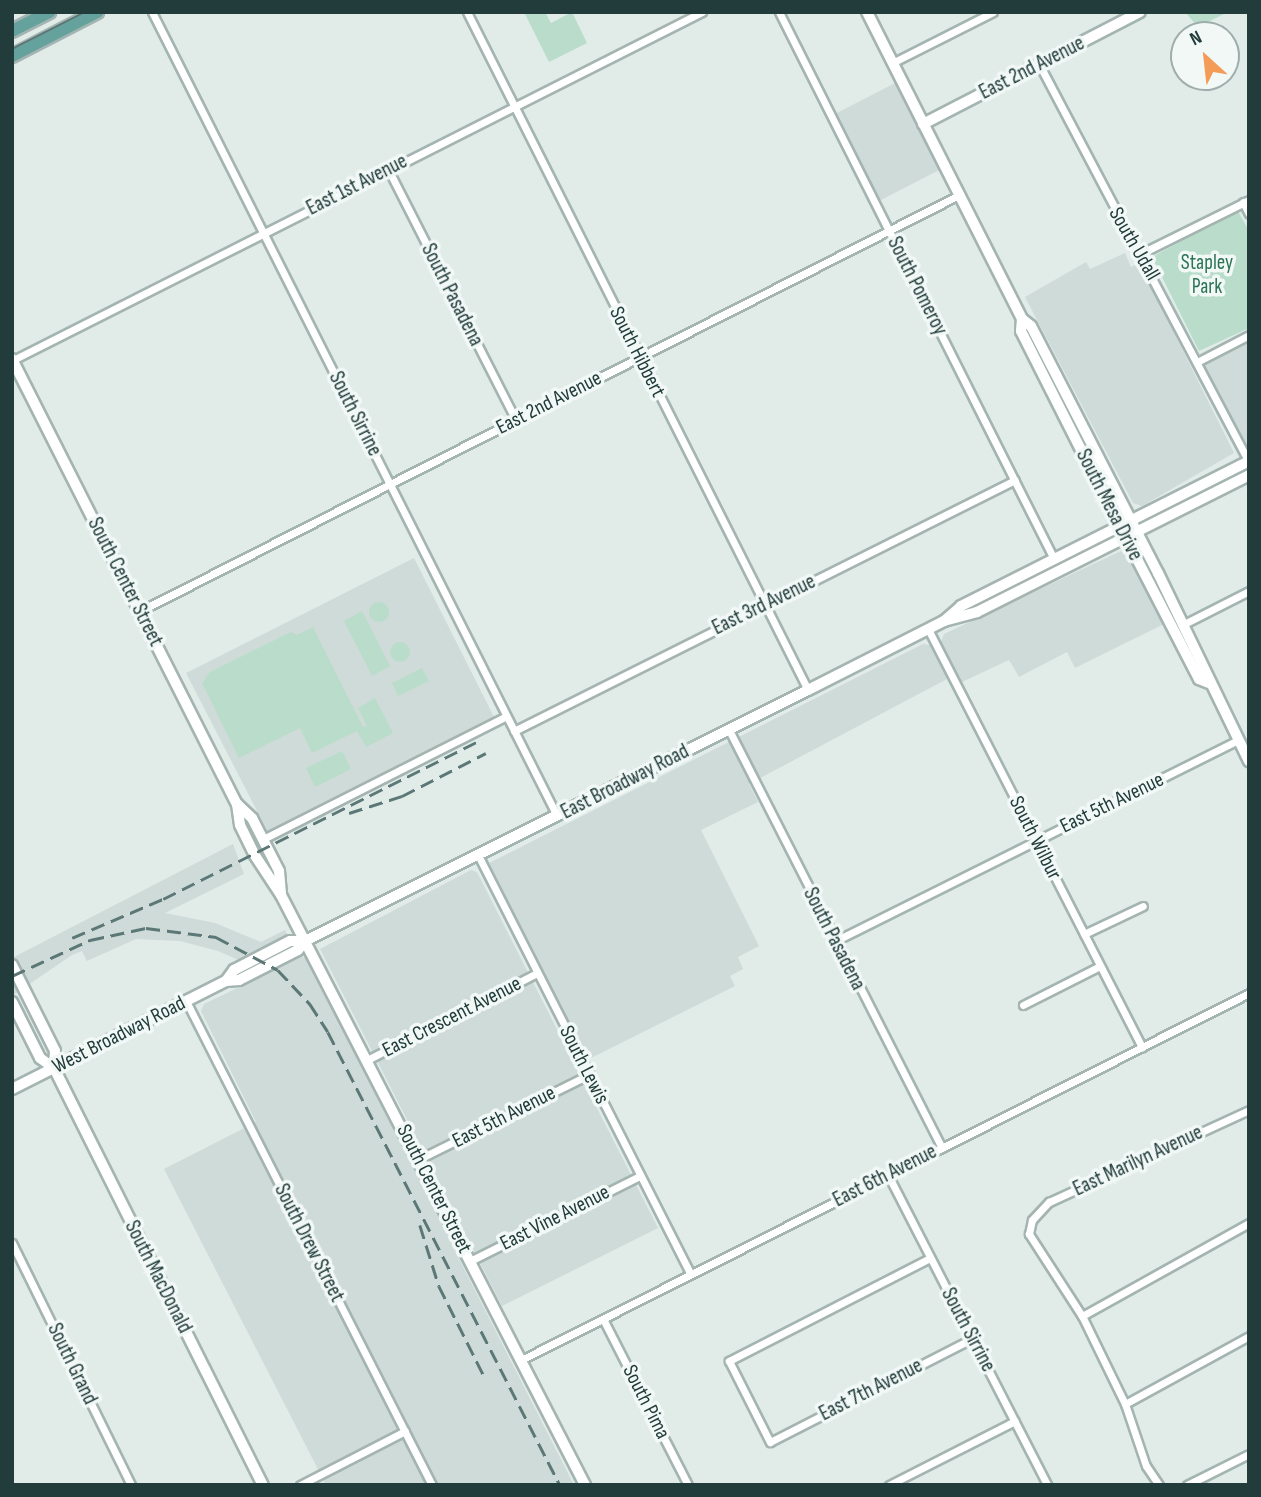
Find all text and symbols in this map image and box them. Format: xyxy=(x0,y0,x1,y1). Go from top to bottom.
north arrow xyxy=(1170,21,1240,91)
text: N xyxy=(1186,26,1206,51)
street label: East 2nd Avenue xyxy=(975,31,1089,105)
street label: East 1st Avenue xyxy=(302,149,412,221)
street label: South Udall xyxy=(1103,203,1165,285)
street label: South Pomeroy xyxy=(881,233,953,339)
street label: South Pasadena xyxy=(415,240,489,350)
park label: Stapley Park xyxy=(1181,250,1233,300)
street label: South Hibbert xyxy=(603,302,671,402)
street label: East 2nd Avenue xyxy=(492,366,606,440)
street label: South Sirrine xyxy=(323,368,387,460)
street label: South Mesa Drive xyxy=(1070,445,1148,565)
street label: South Center Street xyxy=(82,513,168,651)
street label: East 3rd Avenue xyxy=(708,569,820,641)
street label: East Broadway Road xyxy=(557,739,693,825)
street label: East 5th Avenue xyxy=(1056,767,1168,839)
street label: South Wilbur xyxy=(1003,792,1067,884)
street label: South Pasadena xyxy=(797,884,871,994)
street label: East Crescent Avenue xyxy=(378,971,526,1063)
street label: West Broadway Road xyxy=(48,991,190,1079)
street label: South Lewis xyxy=(554,1022,614,1108)
street label: East 5th Avenue xyxy=(448,1080,560,1154)
street label: South Center Street xyxy=(391,1120,477,1258)
street label: East Marilyn Avenue xyxy=(1069,1120,1207,1202)
street label: East 6th Avenue xyxy=(829,1139,941,1213)
street label: South Drew Street xyxy=(268,1180,350,1306)
street label: East Vine Avenue xyxy=(496,1180,614,1256)
street label: South MacDonald xyxy=(119,1217,197,1337)
street label: South Sirrine xyxy=(935,1284,1001,1376)
street label: South Grand xyxy=(42,1319,102,1409)
street label: East 7th Avenue xyxy=(815,1353,927,1427)
street label: South Pima xyxy=(617,1361,675,1443)

